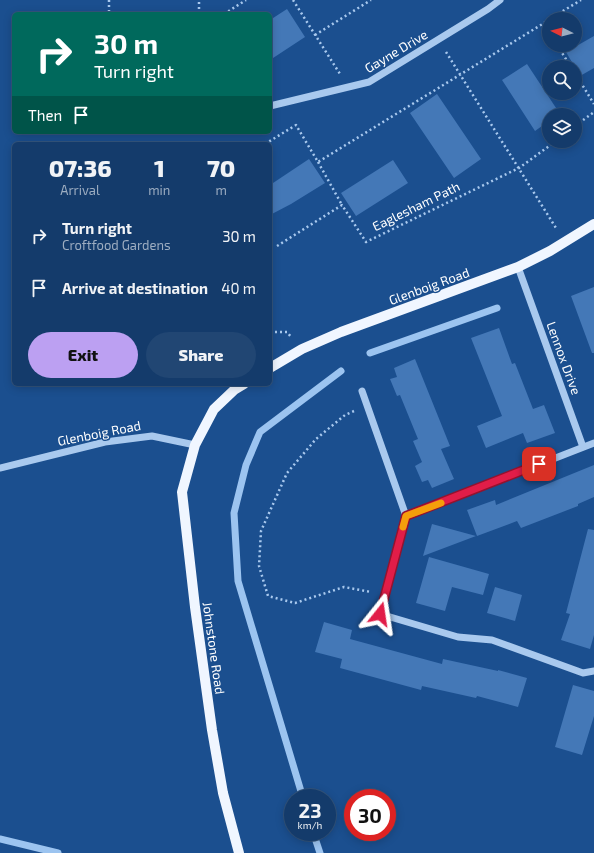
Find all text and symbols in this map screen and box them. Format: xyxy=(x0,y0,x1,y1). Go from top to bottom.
north arrow xyxy=(542,12,582,52)
map controls xyxy=(542,12,582,148)
text: 30 m xyxy=(94,26,158,60)
street label: Gayne Drive xyxy=(362,26,430,76)
icon: right xyxy=(28,28,80,80)
text: Turn right xyxy=(94,60,174,82)
button: search xyxy=(542,60,582,100)
icon: arrive xyxy=(70,104,92,126)
text: Then xyxy=(28,106,62,124)
button: layers xyxy=(542,108,582,148)
text: 07:36 xyxy=(49,153,112,182)
text: 1 xyxy=(154,153,165,182)
text: 70 xyxy=(207,153,235,182)
street label: Eaglesham Path xyxy=(370,178,462,234)
text: Arrival xyxy=(60,182,100,198)
text: min xyxy=(148,182,170,198)
text: m xyxy=(215,182,227,198)
text: Turn right xyxy=(62,219,132,237)
icon: right xyxy=(28,225,50,247)
text: 30 m xyxy=(222,227,256,245)
text: Croftfood Gardens xyxy=(62,237,171,253)
street label: Glenboig Road xyxy=(386,264,472,308)
icon: arrive xyxy=(28,277,50,299)
text: Arrive at destination xyxy=(62,279,208,297)
text: 40 m xyxy=(221,279,256,297)
street label: Lennox Drive xyxy=(543,319,585,397)
button: Exit xyxy=(28,332,138,378)
button: Share xyxy=(146,332,256,378)
street label: Glenboig Road xyxy=(56,417,142,449)
pin xyxy=(522,447,556,481)
icon: arrive xyxy=(528,453,550,475)
position arrow xyxy=(359,593,401,635)
street label: Johnstone Road xyxy=(200,601,228,695)
speed limit sign: 30 xyxy=(344,789,396,841)
text: 23 xyxy=(299,798,321,822)
text: km/h xyxy=(298,819,322,831)

